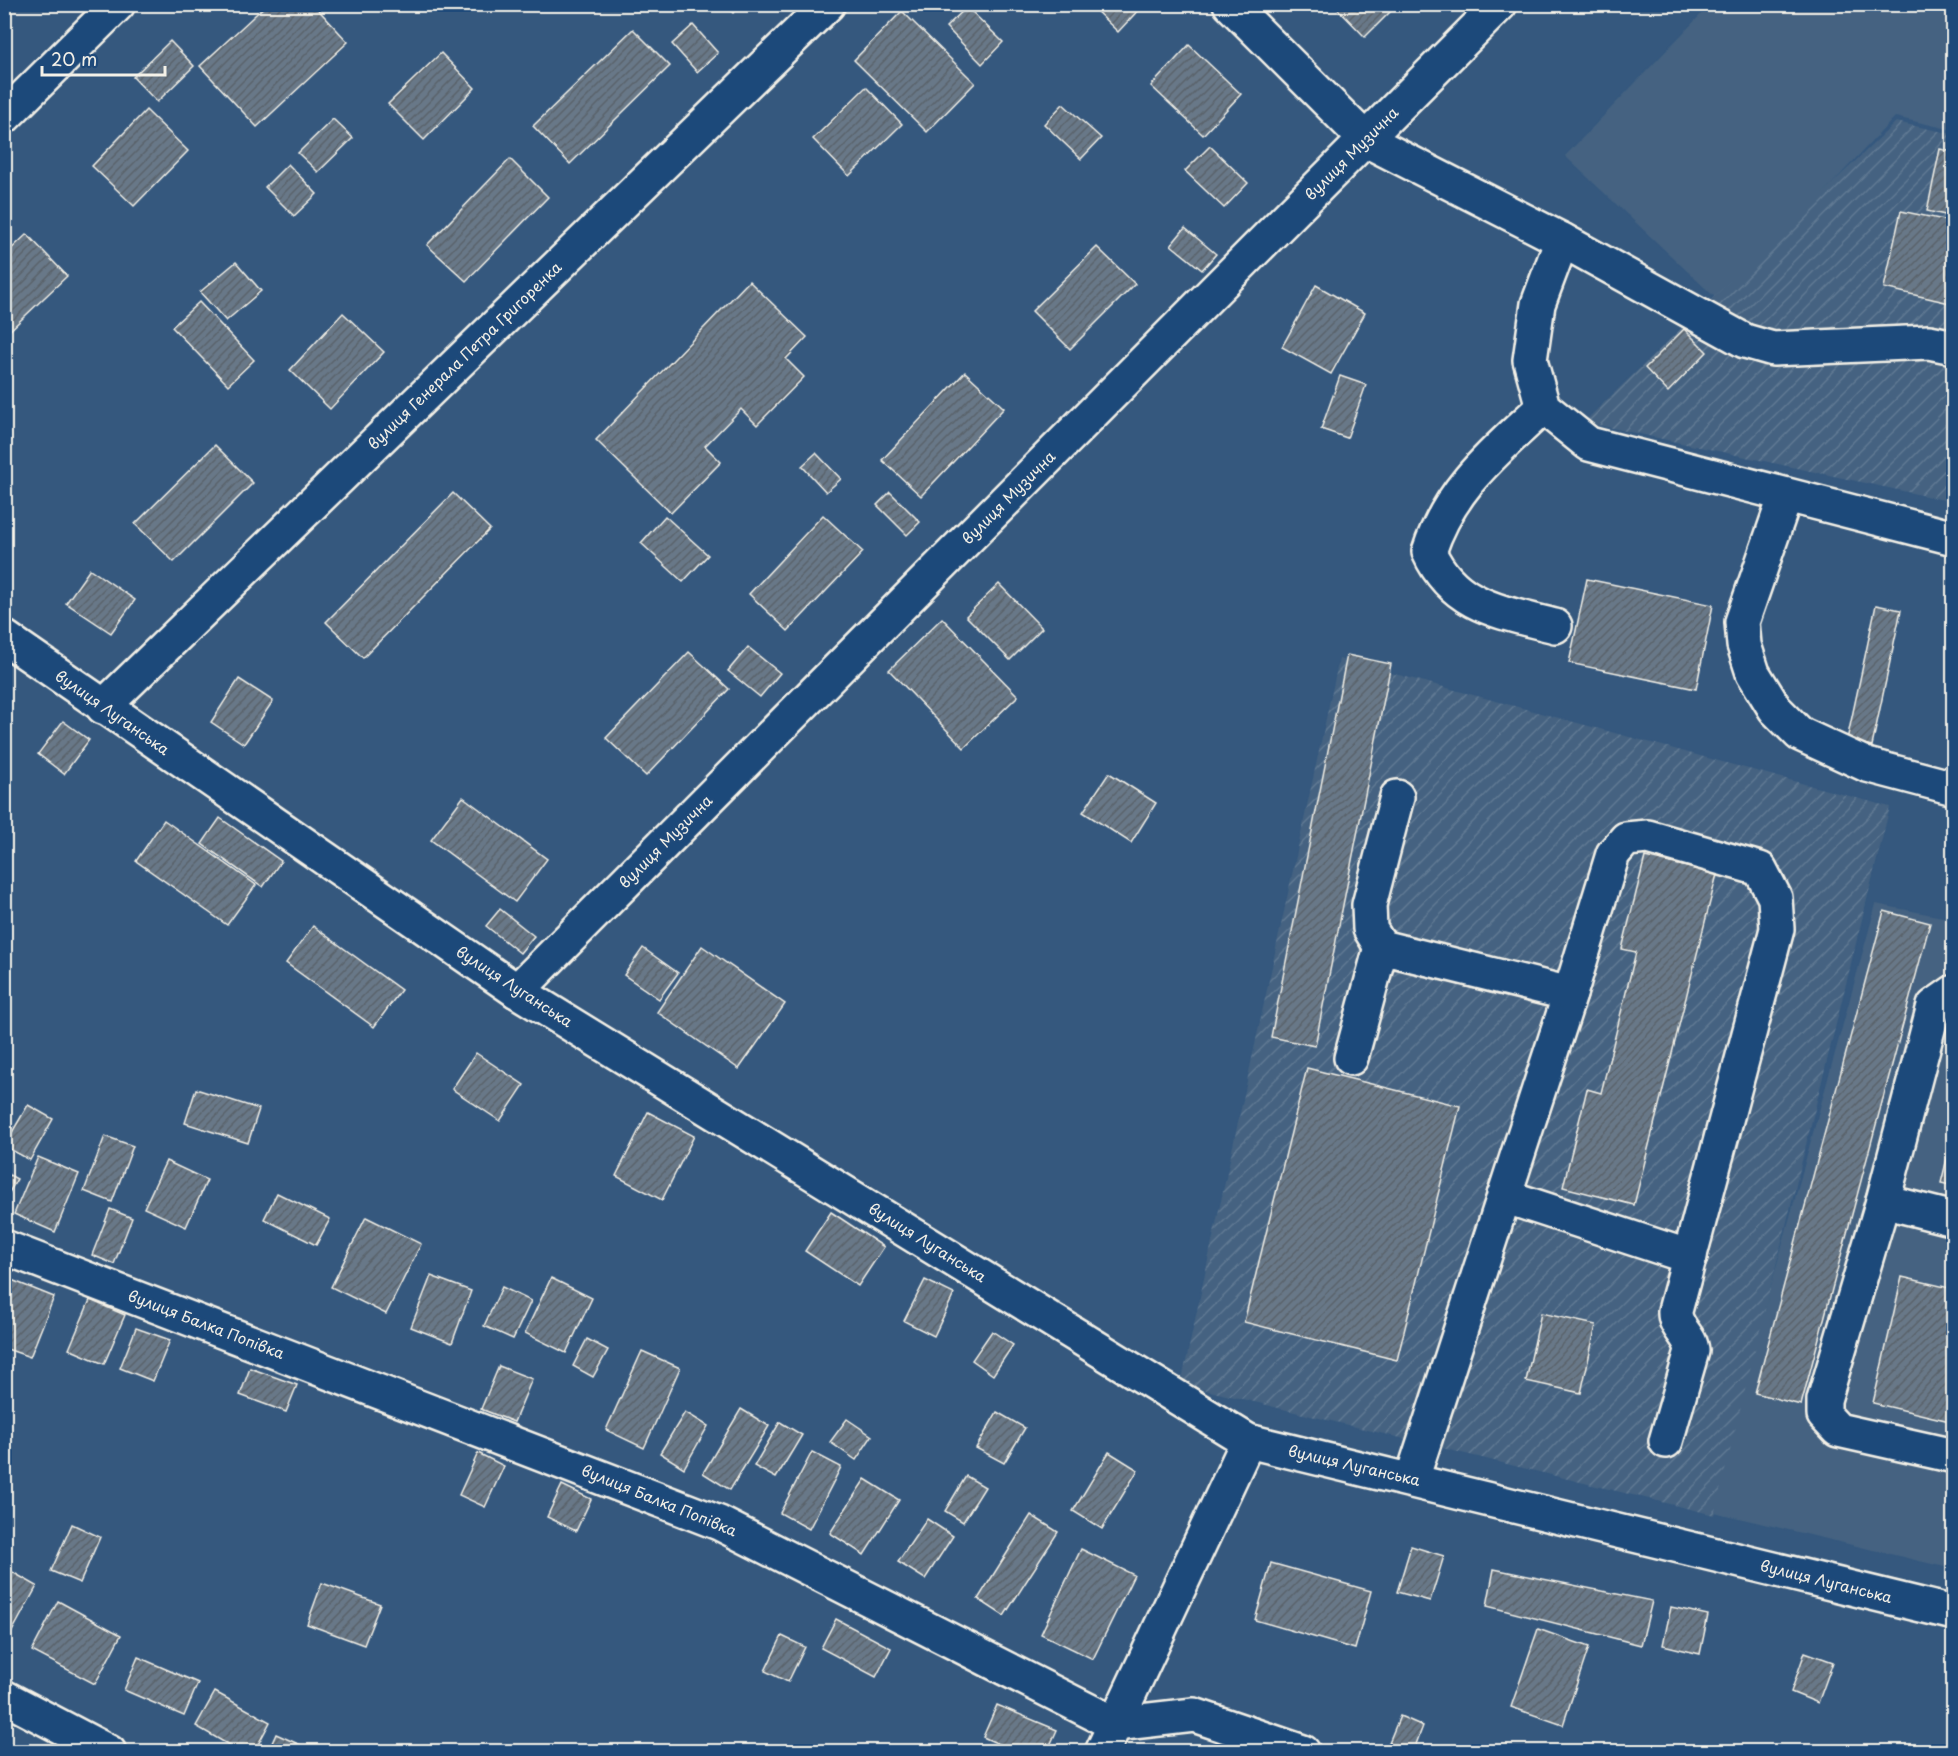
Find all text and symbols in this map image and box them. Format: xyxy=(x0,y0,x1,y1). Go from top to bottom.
scale bar xyxy=(42,39,165,77)
text: 20 m xyxy=(51,45,97,72)
street label: вулиця Музична xyxy=(1299,100,1403,205)
street label: вулиця Генерала Петра Григоренка xyxy=(362,255,567,454)
street label: вулиця Музична xyxy=(956,444,1060,549)
street label: вулиця Луганська xyxy=(51,664,175,760)
street label: вулиця Музична xyxy=(613,788,717,893)
street label: вулиця Луганська xyxy=(452,939,578,1032)
street label: вулиця Луганська xyxy=(864,1196,992,1288)
street label: вулиця Балка Попівка xyxy=(125,1283,289,1364)
street label: вулиця Луганська xyxy=(1286,1438,1423,1491)
street label: вулиця Балка Попівка xyxy=(578,1458,741,1542)
street label: вулиця Луганська xyxy=(1758,1553,1895,1608)

